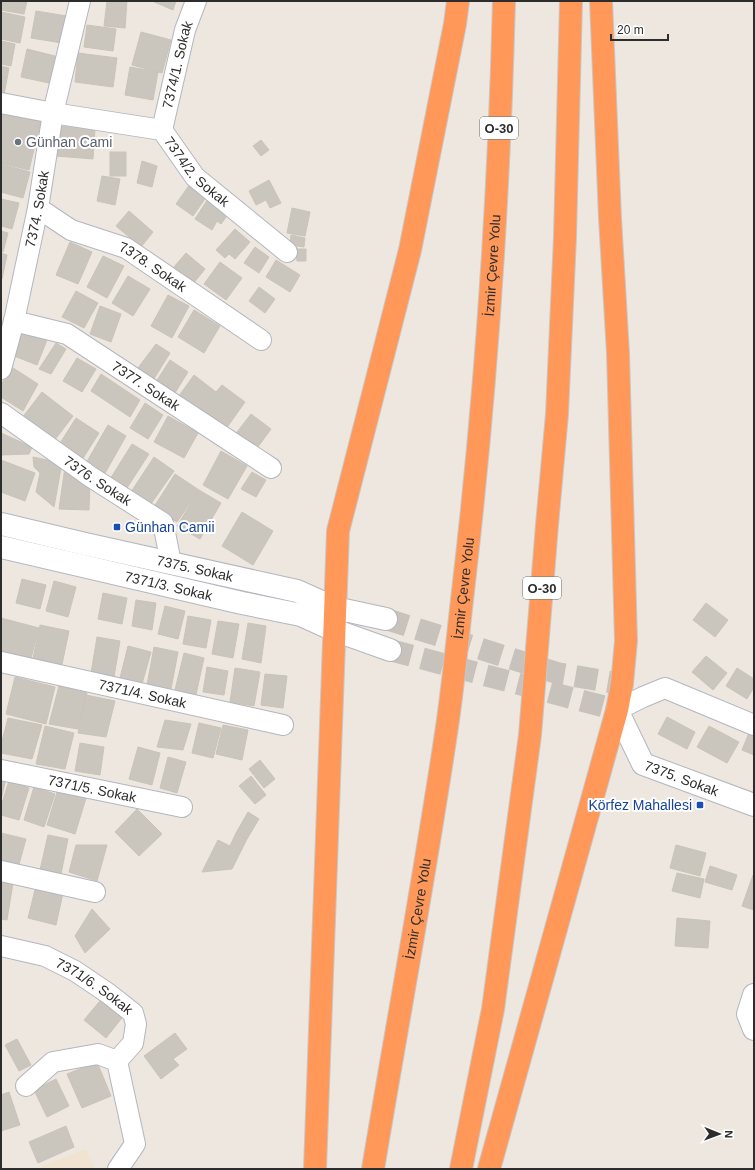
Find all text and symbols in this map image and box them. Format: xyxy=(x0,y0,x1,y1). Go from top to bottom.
scale bar xyxy=(611,16,668,42)
street label: 7374/1. Sokak xyxy=(159,18,196,110)
text: 20 m xyxy=(617,23,644,37)
road number: O-30 xyxy=(480,117,518,139)
place label: Günhan Cami xyxy=(26,134,112,150)
street label: 7374/2. Sokak xyxy=(161,134,233,210)
marker: Günhan Cami xyxy=(13,137,23,147)
street label: 7374. Sokak xyxy=(22,169,52,249)
street label: İzmir Çevre Yolu xyxy=(480,214,503,317)
street label: 7378. Sokak xyxy=(117,238,190,295)
street label: 7377. Sokak xyxy=(109,358,184,414)
street label: 7376. Sokak xyxy=(61,452,135,509)
place label: Günhan Camii xyxy=(125,519,215,535)
marker: Günhan Camii xyxy=(112,522,122,532)
street label: İzmir Çevre Yolu xyxy=(449,537,477,640)
street label: 7375. Sokak xyxy=(155,552,236,585)
street label: 7371/3. Sokak xyxy=(123,568,215,604)
road number: O-30 xyxy=(523,577,561,599)
street label: 7371/4. Sokak xyxy=(97,676,189,711)
street label: 7375. Sokak xyxy=(642,757,722,800)
street label: 7371/5. Sokak xyxy=(47,772,139,806)
place label: Körfez Mahallesi xyxy=(589,797,692,813)
marker: Körfez Mahallesi xyxy=(695,800,705,810)
street label: İzmir Çevre Yolu xyxy=(400,857,434,960)
street label: 7371/6. Sokak xyxy=(53,955,137,1018)
north arrow xyxy=(699,1114,739,1154)
text: N xyxy=(723,1130,735,1138)

